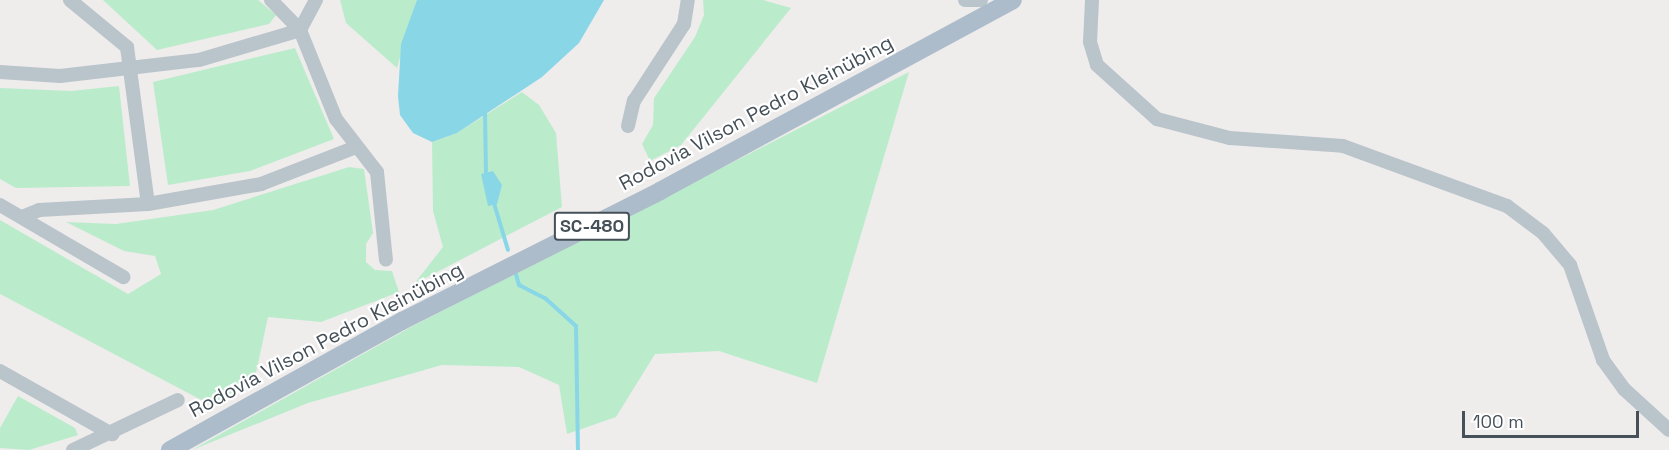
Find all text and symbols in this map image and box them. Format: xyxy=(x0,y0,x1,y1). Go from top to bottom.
street label: Rodovia Vilson Pedro Kleinübing xyxy=(615,30,897,196)
road number: SC-480 xyxy=(553,211,631,241)
street label: Rodovia Vilson Pedro Kleinübing xyxy=(185,257,467,423)
scale bar xyxy=(1465,399,1642,437)
text: 100 m xyxy=(1473,410,1524,433)

